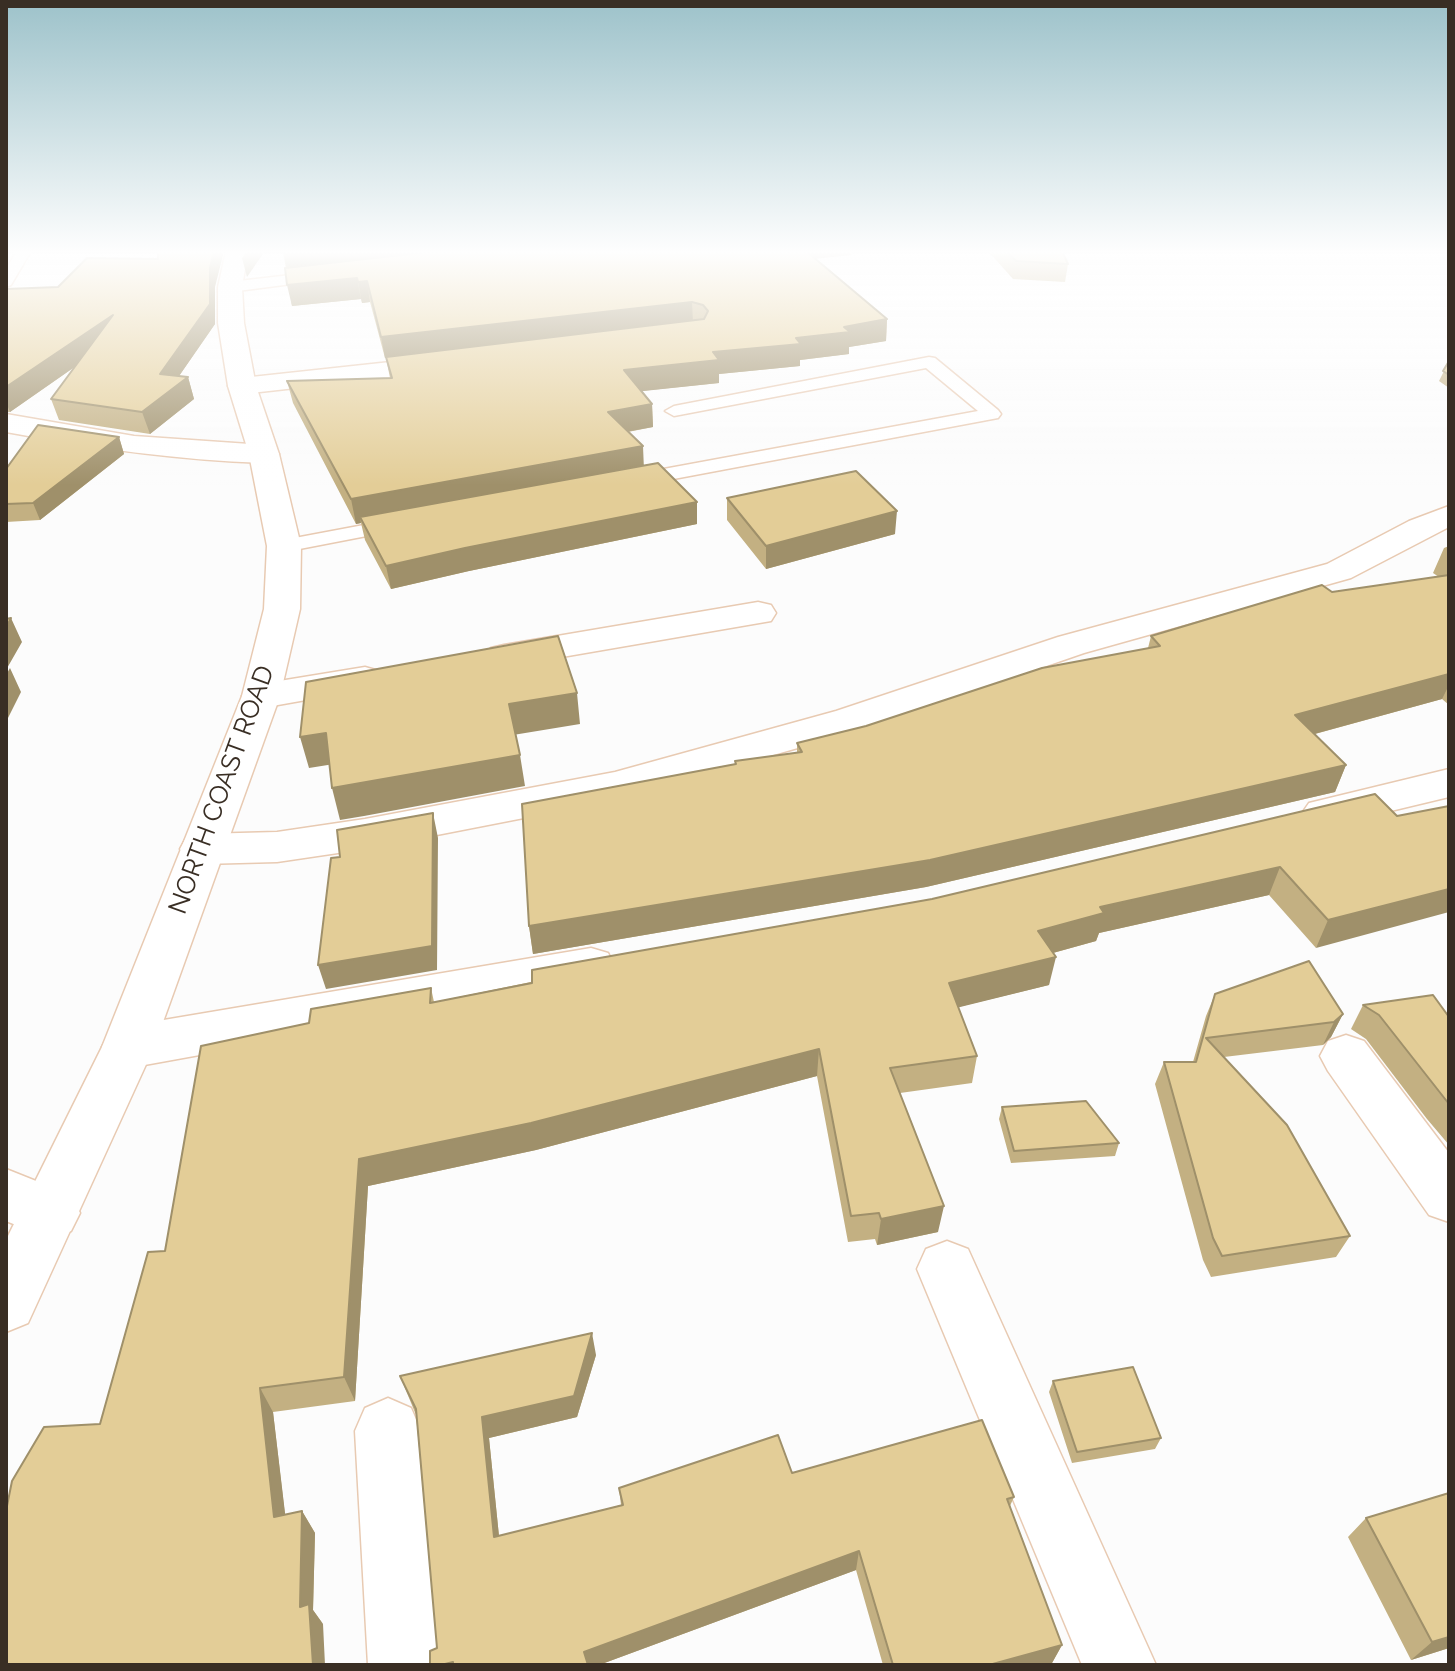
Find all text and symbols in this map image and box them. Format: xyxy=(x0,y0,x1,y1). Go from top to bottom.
street label: NORTH COAST ROAD xyxy=(163,662,281,918)

